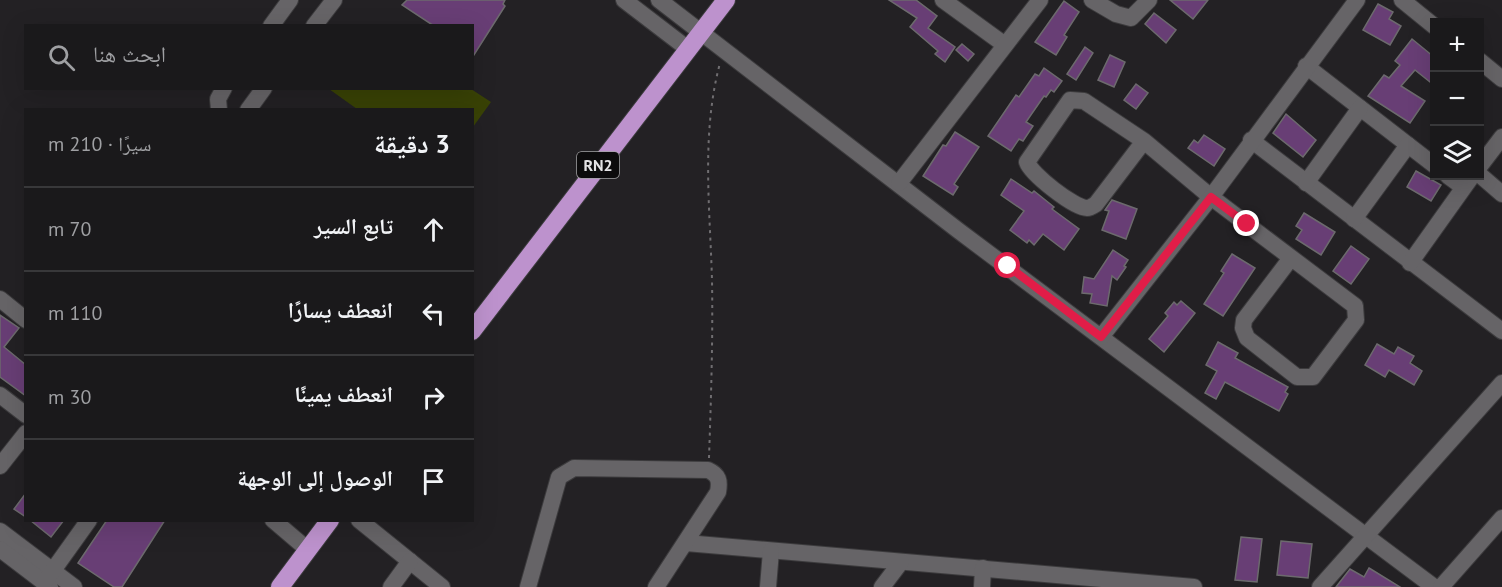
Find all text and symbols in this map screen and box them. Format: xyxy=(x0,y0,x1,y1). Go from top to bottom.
map controls xyxy=(1430,18,1484,180)
button: + xyxy=(1430,18,1484,72)
search box xyxy=(24,24,474,90)
text: ابحث هنا xyxy=(93,40,166,68)
icon: search xyxy=(45,41,78,74)
button: − xyxy=(1430,72,1484,126)
button: layers xyxy=(1430,126,1484,180)
text: 3 دقيقة xyxy=(374,127,450,160)
text: سيرًا · 210 m xyxy=(48,131,152,157)
road number: RN2 xyxy=(577,152,619,178)
route end xyxy=(1233,210,1259,236)
text: تابع السير xyxy=(314,212,393,240)
icon: ahead xyxy=(417,213,450,246)
text: 70 m xyxy=(48,216,91,242)
route start xyxy=(994,252,1020,278)
text: انعطف يسارًا xyxy=(288,296,393,324)
icon: left xyxy=(417,297,450,330)
text: 110 m xyxy=(48,300,102,326)
text: انعطف يمينًا xyxy=(294,380,393,408)
icon: right xyxy=(417,381,450,414)
text: 30 m xyxy=(48,384,91,410)
text: الوصول إلى الوجهة xyxy=(237,464,393,492)
icon: arrive xyxy=(417,465,450,498)

